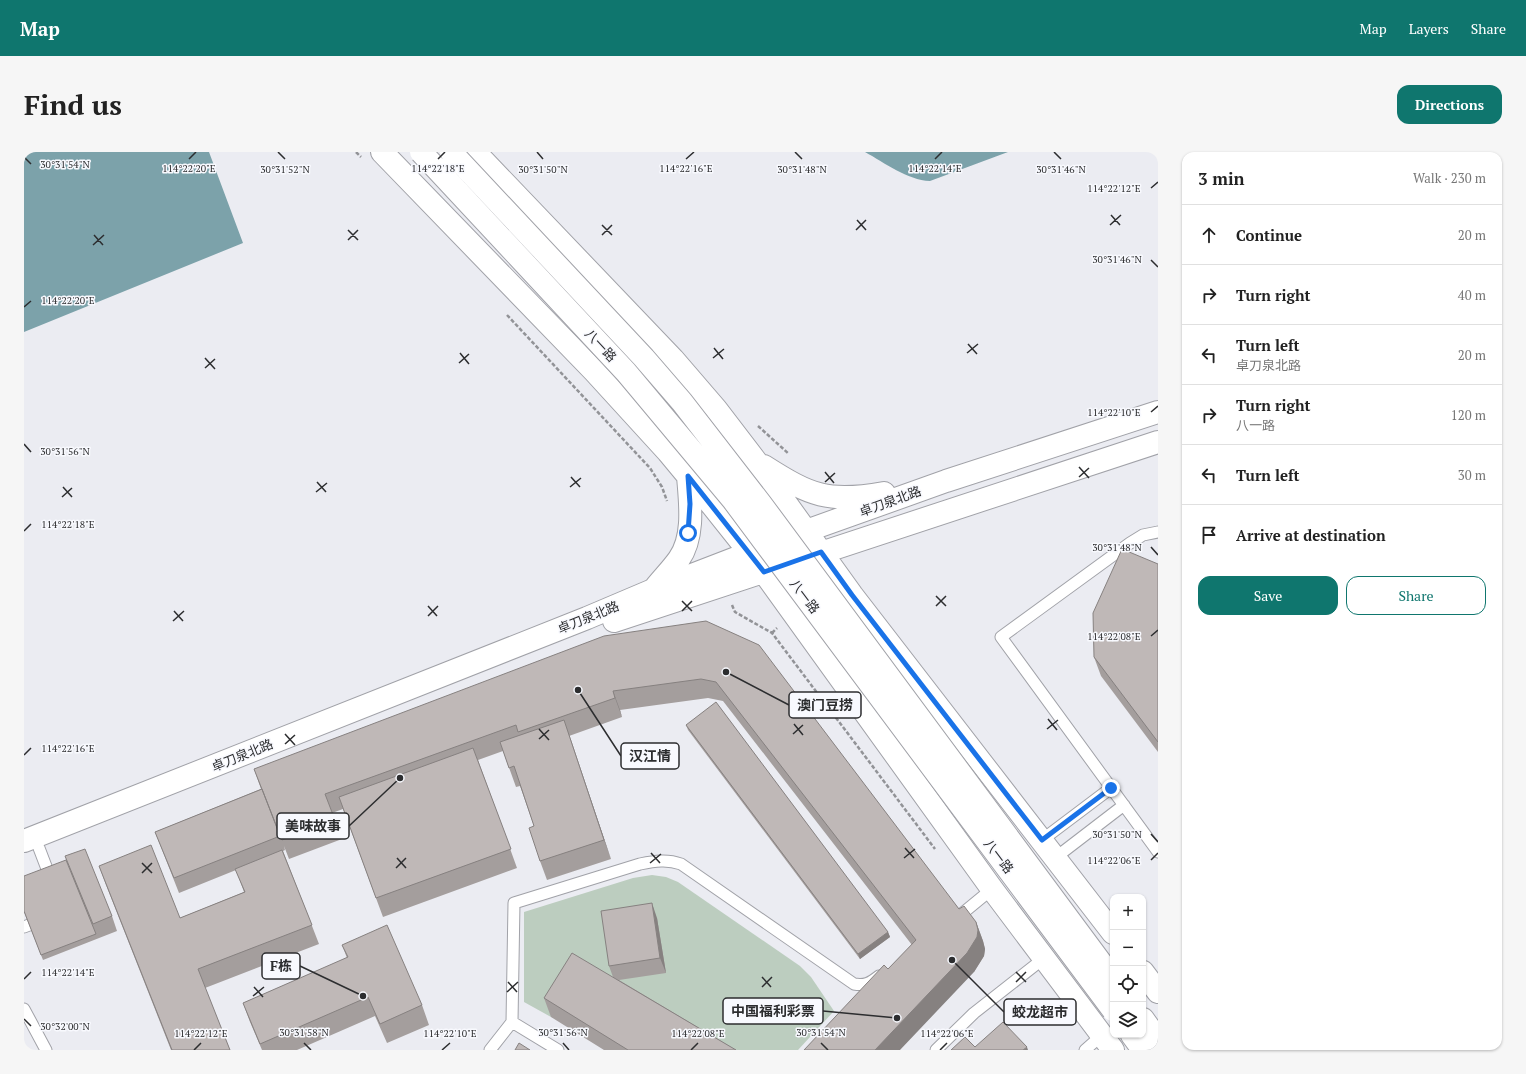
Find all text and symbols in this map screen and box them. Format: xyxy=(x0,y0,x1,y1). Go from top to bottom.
text: Map xyxy=(20,16,60,41)
text: Map xyxy=(1360,19,1387,38)
text: Layers xyxy=(1409,19,1449,38)
text: Share xyxy=(1471,19,1506,38)
button: Directions xyxy=(1397,85,1502,124)
text: Find us xyxy=(24,86,122,123)
text: 30°31'54"N xyxy=(40,158,90,171)
text: 114°22'20"E xyxy=(162,162,216,175)
text: 114°22'18"E xyxy=(411,162,465,175)
text: 114°22'16"E xyxy=(659,162,713,175)
text: 114°22'14"E xyxy=(908,162,962,175)
text: 30°31'52"N xyxy=(260,163,310,176)
text: 30°31'50"N xyxy=(518,163,568,176)
text: 30°31'48"N xyxy=(777,163,827,176)
text: 30°31'46"N xyxy=(1036,163,1086,176)
text: 3 min xyxy=(1198,167,1245,190)
text: Walk · 230 m xyxy=(1413,169,1486,187)
text: 114°22'12"E xyxy=(1087,182,1141,195)
icon: ahead xyxy=(1198,224,1220,246)
text: Continue xyxy=(1236,225,1302,245)
text: 20 m xyxy=(1458,226,1486,244)
text: 30°31'46"N xyxy=(1092,253,1142,266)
icon: right xyxy=(1198,284,1220,306)
text: Turn right xyxy=(1236,285,1311,305)
text: 40 m xyxy=(1458,286,1486,304)
text: 114°22'20"E xyxy=(41,294,95,307)
street label: 八一路 xyxy=(581,325,621,365)
text: Turn left xyxy=(1236,335,1300,355)
icon: left xyxy=(1198,344,1220,366)
text: 20 m xyxy=(1458,346,1486,364)
text: 卓刀泉北路 xyxy=(1236,356,1301,374)
text: Turn right xyxy=(1236,395,1311,415)
icon: right xyxy=(1198,404,1220,426)
text: 114°22'10"E xyxy=(1087,406,1141,419)
text: 120 m xyxy=(1451,406,1486,424)
text: 八一路 xyxy=(1236,416,1275,434)
text: 30°31'56"N xyxy=(40,445,90,458)
icon: left xyxy=(1198,464,1220,486)
text: Turn left xyxy=(1236,465,1300,485)
text: 30 m xyxy=(1458,466,1486,484)
street label: 卓刀泉北路 xyxy=(856,481,924,521)
text: 114°22'18"E xyxy=(41,518,95,531)
route start xyxy=(679,524,697,542)
icon: arrive xyxy=(1198,524,1220,546)
text: Arrive at destination xyxy=(1236,525,1386,545)
text: 30°31'48"N xyxy=(1092,541,1142,554)
street label: 八一路 xyxy=(786,575,824,617)
button: Save xyxy=(1198,576,1338,615)
button: Share xyxy=(1346,576,1486,615)
street label: 卓刀泉北路 xyxy=(554,596,622,638)
text: 114°22'08"E xyxy=(1087,630,1141,643)
callout: 澳门豆捞 xyxy=(789,692,861,718)
text: 澳门豆捞 xyxy=(797,695,853,714)
street label: 卓刀泉北路 xyxy=(208,734,276,776)
text: 114°22'16"E xyxy=(41,742,95,755)
callout: 汉江情 xyxy=(621,743,679,769)
text: 汉江情 xyxy=(629,746,671,765)
route end xyxy=(1102,779,1120,797)
callout: 美味故事 xyxy=(277,813,349,839)
text: 美味故事 xyxy=(285,816,341,835)
text: 30°31'50"N xyxy=(1092,828,1142,841)
street label: 八一路 xyxy=(980,835,1018,877)
text: 114°22'06"E xyxy=(1087,854,1141,867)
map controls xyxy=(1110,894,1146,1038)
button: + xyxy=(1110,894,1146,930)
button: − xyxy=(1110,930,1146,966)
callout: F栋 xyxy=(262,953,300,979)
text: F栋 xyxy=(270,956,292,975)
text: 114°22'14"E xyxy=(41,966,95,979)
button: locate xyxy=(1110,966,1146,1002)
callout: 中国福利彩票 xyxy=(723,998,823,1024)
callout: 蛟龙超市 xyxy=(1004,999,1076,1025)
text: 中国福利彩票 xyxy=(731,1001,815,1020)
text: 蛟龙超市 xyxy=(1012,1002,1068,1021)
button: layers xyxy=(1110,1002,1146,1038)
text: 30°32'00"N xyxy=(40,1020,90,1033)
text: 30°31'58"N xyxy=(279,1026,329,1039)
text: 30°31'56"N xyxy=(538,1026,588,1039)
text: 30°31'54"N xyxy=(796,1026,846,1039)
text: 114°22'12"E xyxy=(174,1027,228,1040)
text: 114°22'10"E xyxy=(423,1027,477,1040)
text: 114°22'08"E xyxy=(671,1027,725,1040)
text: 114°22'06"E xyxy=(920,1027,974,1040)

